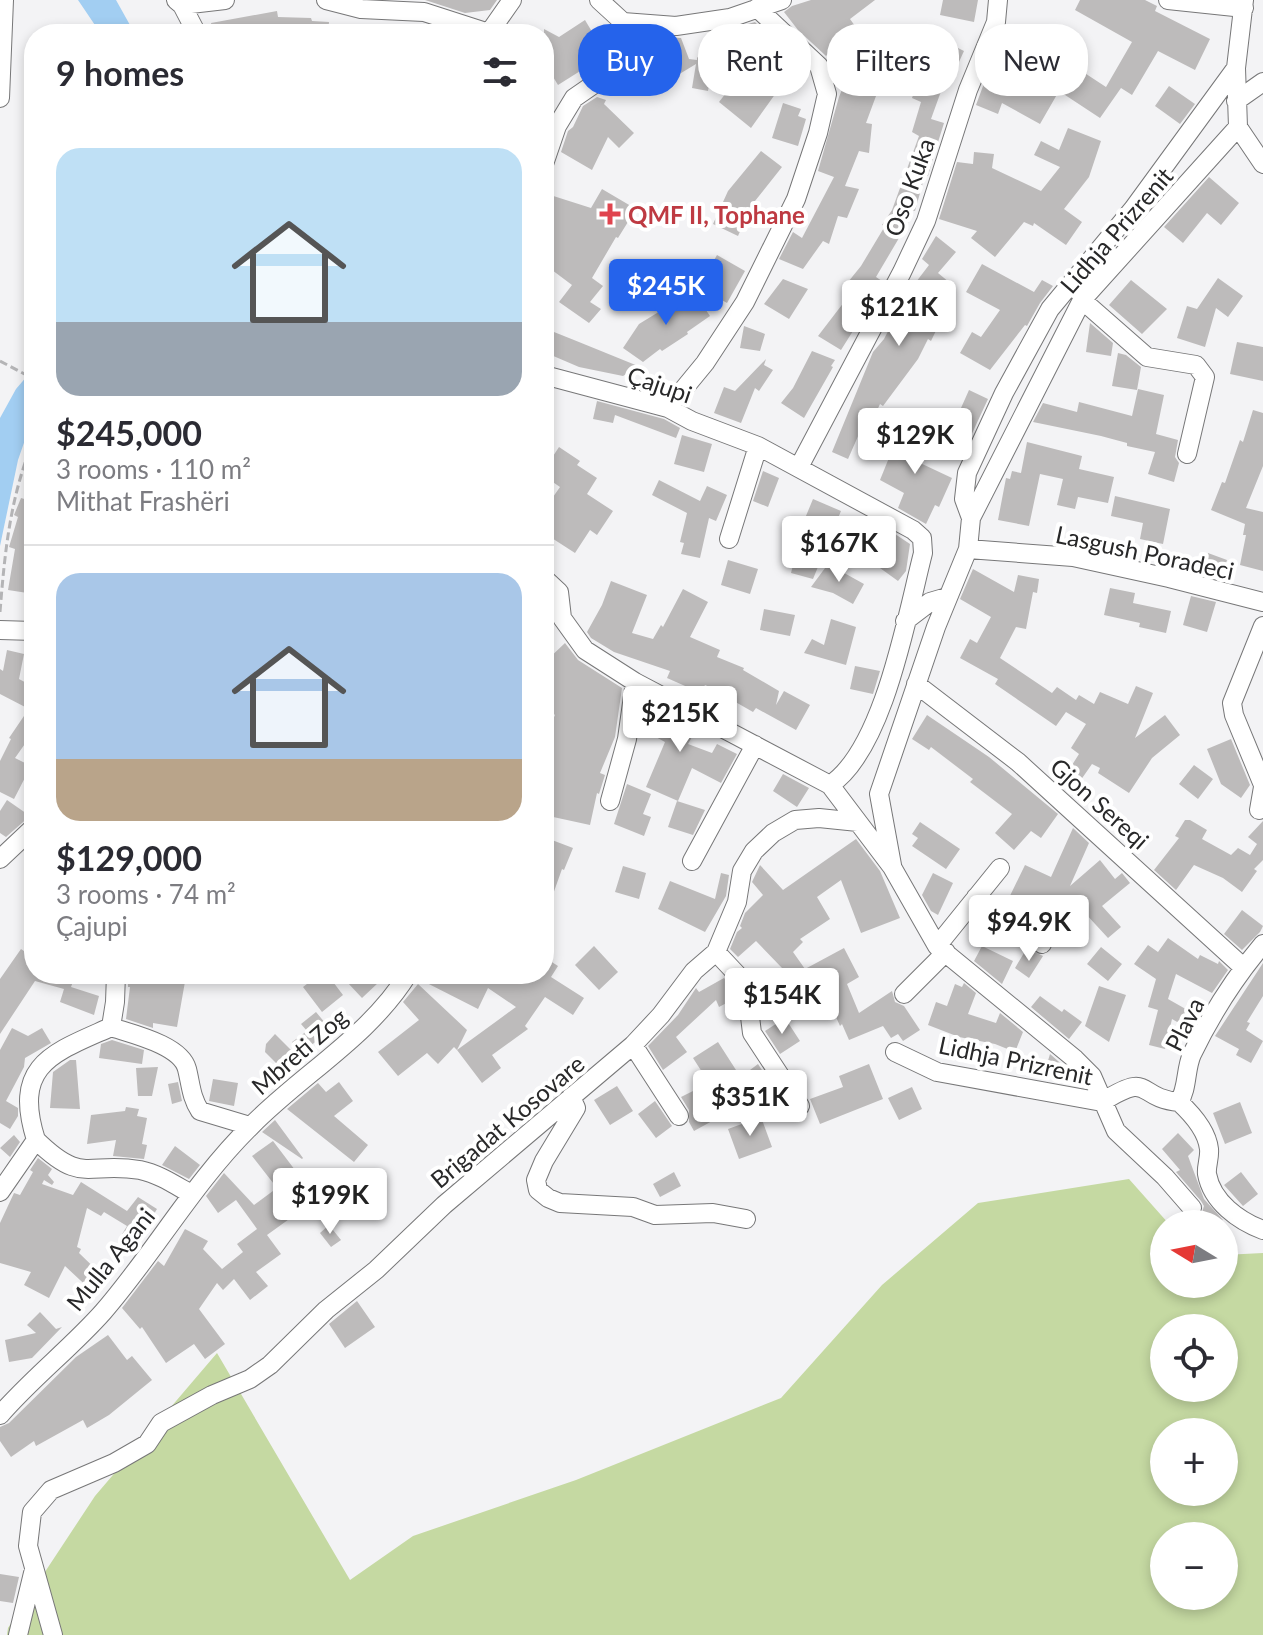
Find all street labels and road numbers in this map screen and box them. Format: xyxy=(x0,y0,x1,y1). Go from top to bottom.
street label: Oso Kuka xyxy=(878,134,940,240)
street label: Lidhja Prizrenit xyxy=(1054,161,1179,299)
street label: Çajupi xyxy=(624,359,696,409)
street label: Lasgush Poradeci xyxy=(1053,519,1237,585)
street label: Gjon Sereqi xyxy=(1045,751,1155,855)
street label: Plava xyxy=(1158,993,1210,1055)
street label: Mbreti Zog xyxy=(245,1002,353,1100)
street label: Lidhja Prizrenit xyxy=(936,1030,1096,1091)
street label: Brigadat Kosovare xyxy=(424,1048,590,1194)
street label: Mulla Agani xyxy=(60,1202,160,1316)

